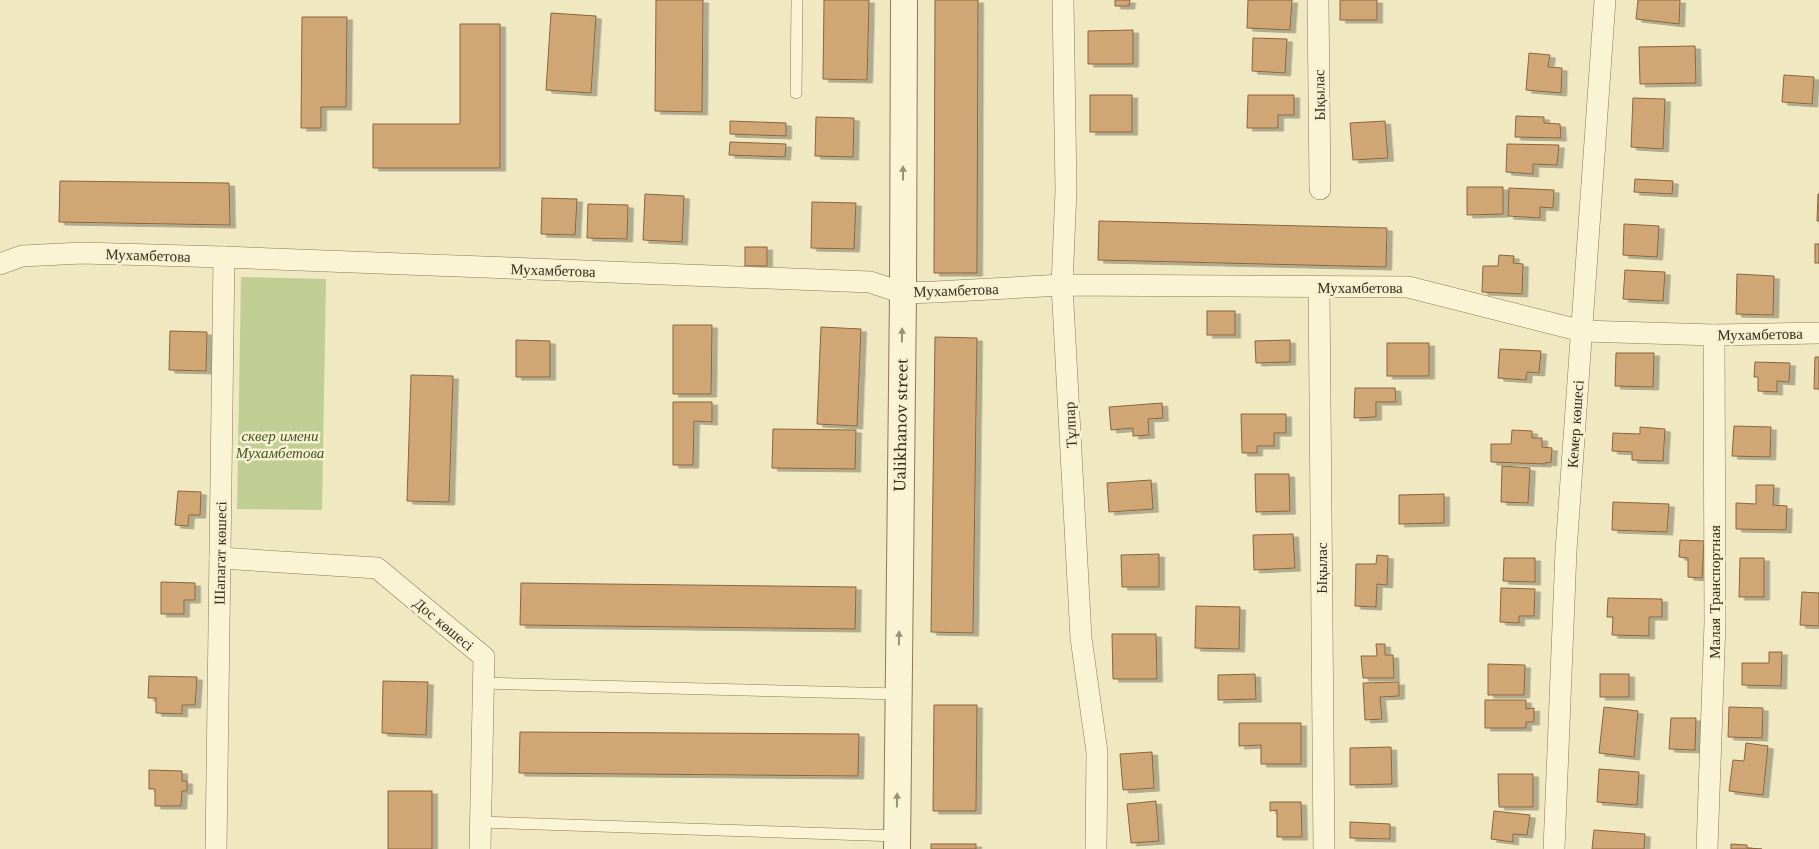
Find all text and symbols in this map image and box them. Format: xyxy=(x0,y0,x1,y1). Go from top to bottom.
street label: Ықылас xyxy=(1309,69,1329,121)
one-way arrow xyxy=(899,165,907,181)
street label: Мухамбетова xyxy=(105,244,191,266)
street label: Мухамбетова xyxy=(510,259,596,281)
street label: Мухамбетова xyxy=(1317,278,1403,297)
street label: Мухамбетова xyxy=(913,279,999,301)
street label: Мухамбетова xyxy=(1717,324,1803,344)
one-way arrow xyxy=(898,327,906,343)
street label: Ualikhanov street xyxy=(890,358,912,492)
street label: Кемер көшесі xyxy=(1562,379,1588,469)
street label: Тұлпар xyxy=(1059,401,1081,449)
park label: сквер имени Мухамбетова xyxy=(235,426,324,462)
street label: Шапагат көшесі xyxy=(210,501,230,605)
street label: Малая Транспортная xyxy=(1705,525,1724,659)
street label: Ықылас xyxy=(1312,542,1331,594)
street label: Дос көшесі xyxy=(410,593,478,655)
one-way arrow xyxy=(895,630,903,646)
one-way arrow xyxy=(893,792,901,808)

